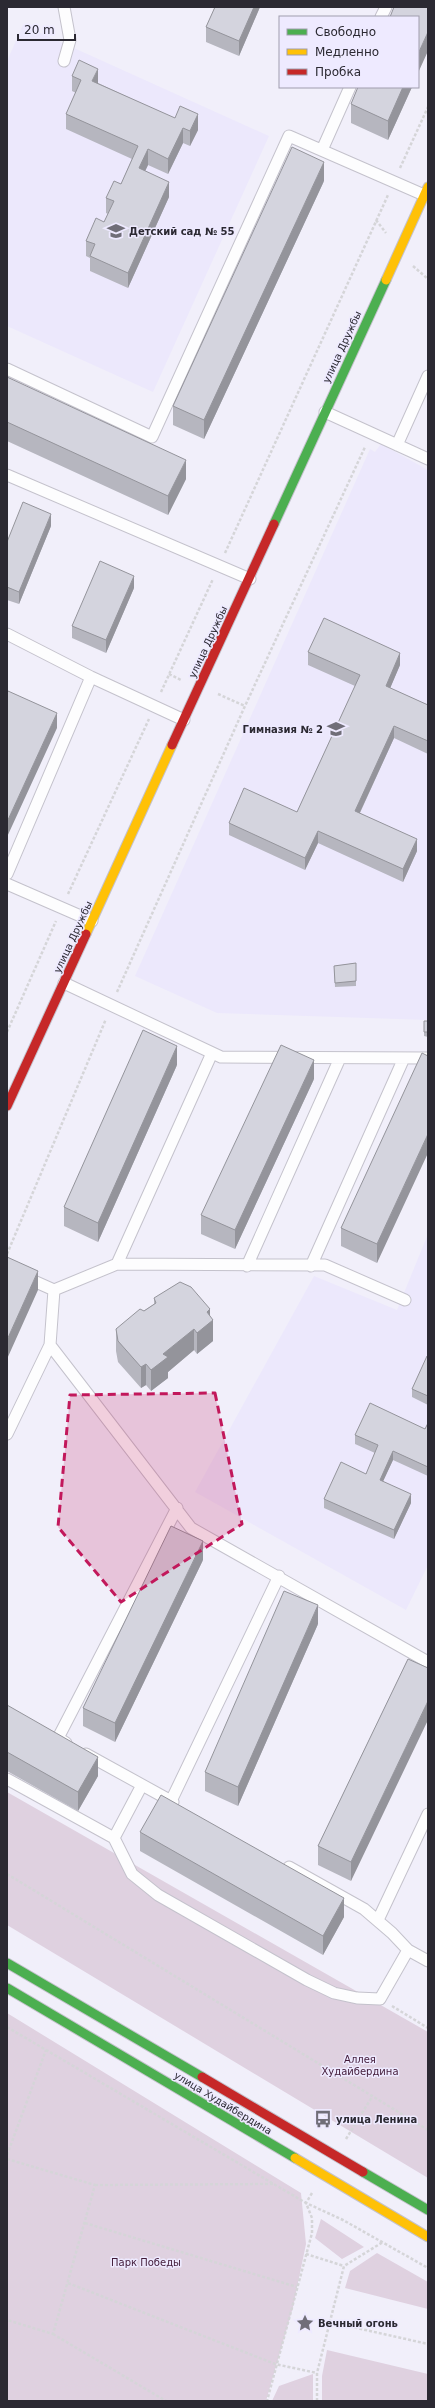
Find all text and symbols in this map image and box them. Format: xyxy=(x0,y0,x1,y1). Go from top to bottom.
scale bar xyxy=(18,16,75,42)
legend xyxy=(279,16,419,88)
text: 20 m xyxy=(24,23,55,37)
text: Свободно xyxy=(315,25,376,39)
text: Медленно xyxy=(315,45,379,59)
text: Пробка xyxy=(315,65,361,79)
school or university icon: Детский сад № 55 xyxy=(106,221,126,241)
place label: Детский сад № 55 xyxy=(129,226,234,237)
street label: улица Дружбы xyxy=(321,309,363,385)
street label: улица Дружбы xyxy=(187,604,229,680)
school or university icon: Гимназия № 2 xyxy=(326,719,346,739)
place label: Гимназия № 2 xyxy=(243,724,323,735)
street label: улица Дружбы xyxy=(52,899,94,975)
park label: Аллея Худайбердина xyxy=(321,2054,399,2077)
street label: улица Худайбердина xyxy=(172,2069,274,2137)
bus stop icon: улица Ленина xyxy=(313,2109,333,2129)
place label: улица Ленина xyxy=(336,2114,417,2125)
park label: Парк Победы xyxy=(111,2257,181,2268)
place icon: Вечный огонь xyxy=(295,2313,315,2333)
place label: Вечный огонь xyxy=(318,2318,398,2329)

